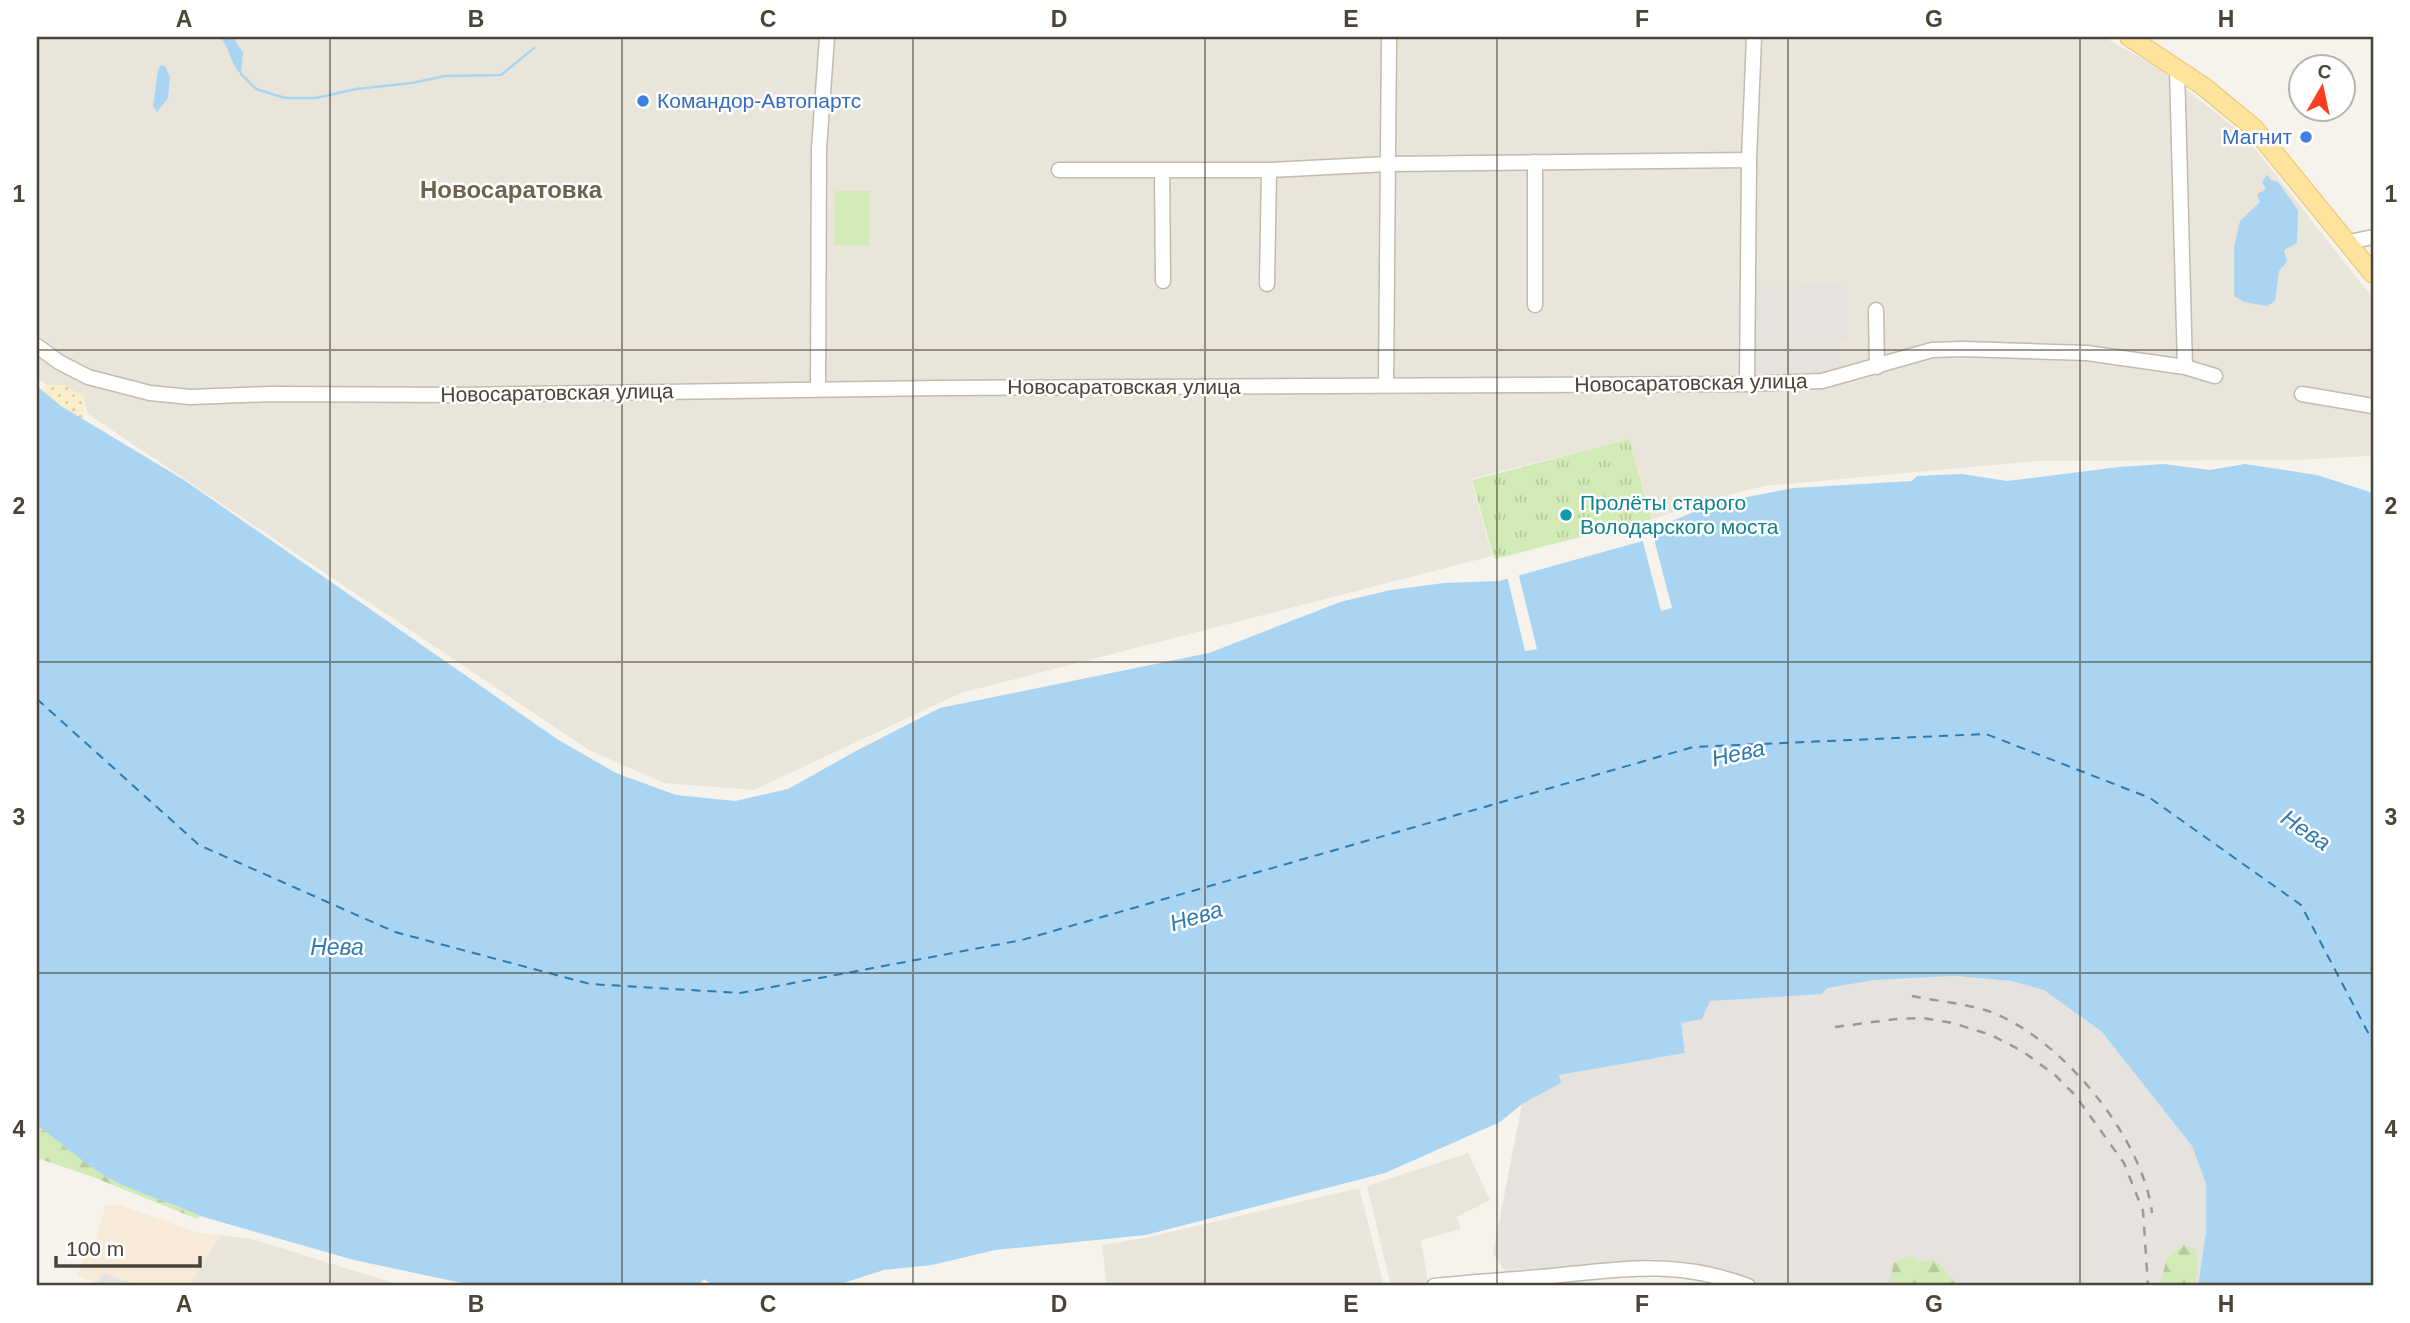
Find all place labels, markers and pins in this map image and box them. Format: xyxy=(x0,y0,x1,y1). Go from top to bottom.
place label: Командор-Автопартс xyxy=(657,89,861,112)
marker: Командор-Автопартс xyxy=(635,93,651,109)
place label: Магнит xyxy=(2222,125,2292,148)
marker: Магнит xyxy=(2298,129,2314,145)
place label: Пролёты старого Володарского моста xyxy=(1580,491,1779,538)
marker: Пролёты старого Володарского моста xyxy=(1558,507,1574,523)

